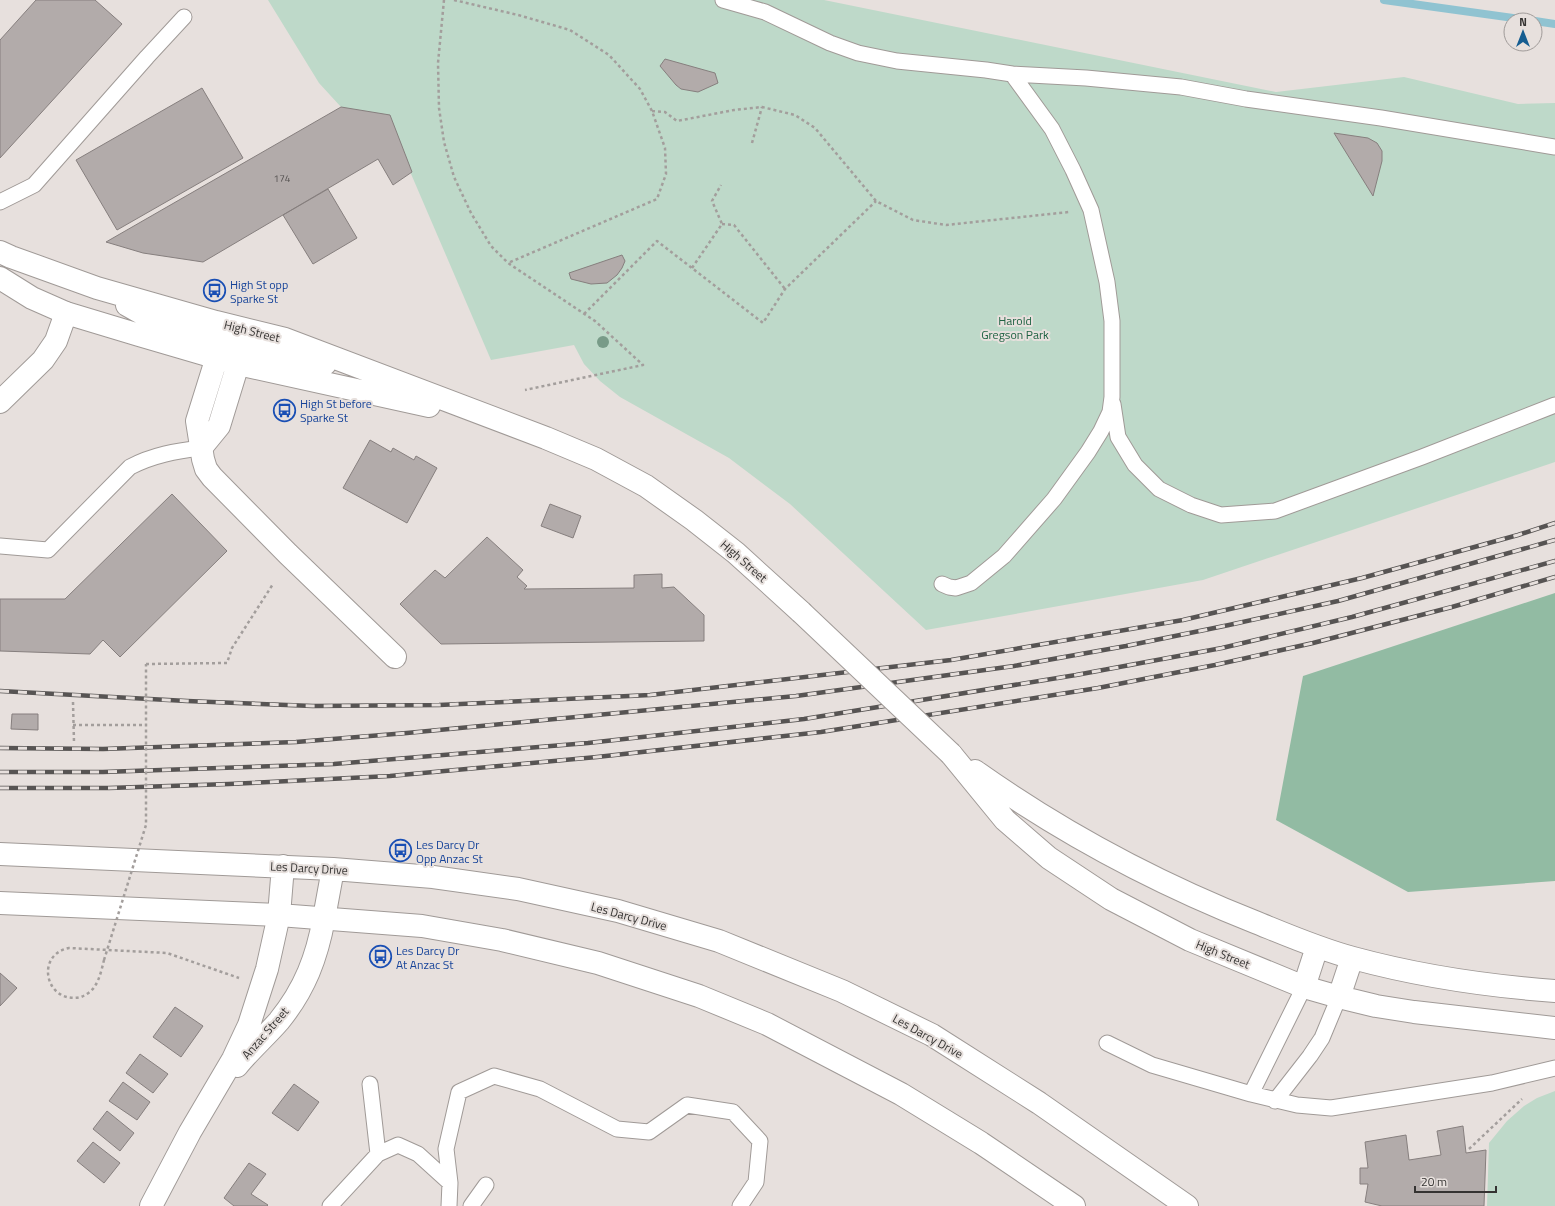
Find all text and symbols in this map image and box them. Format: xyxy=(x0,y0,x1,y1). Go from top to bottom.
north arrow xyxy=(1503,12,1543,52)
text: N xyxy=(1519,14,1527,30)
house number: 174 xyxy=(274,171,291,186)
place label: High St opp Sparke St xyxy=(230,275,288,308)
bus stop icon: High St opp Sparke St xyxy=(202,278,228,304)
park label: Harold Gregson Park xyxy=(981,311,1049,344)
street label: High Street xyxy=(222,315,283,347)
place label: High St before Sparke St xyxy=(300,394,372,427)
bus stop icon: High St before Sparke St xyxy=(272,397,298,423)
street label: High Street xyxy=(716,535,772,587)
place label: Les Darcy Dr Opp Anzac St xyxy=(416,835,484,868)
bus stop icon: Les Darcy Dr Opp Anzac St xyxy=(388,838,414,864)
street label: Les Darcy Drive xyxy=(270,856,348,880)
street label: Les Darcy Drive xyxy=(589,897,669,935)
street label: High Street xyxy=(1193,935,1254,974)
place label: Les Darcy Dr At Anzac St xyxy=(396,941,459,974)
bus stop icon: Les Darcy Dr At Anzac St xyxy=(368,944,394,970)
street label: Anzac Street xyxy=(237,1002,294,1063)
street label: Les Darcy Drive xyxy=(889,1009,967,1063)
scale bar xyxy=(1415,1168,1496,1194)
text: 20 m xyxy=(1421,1172,1447,1191)

